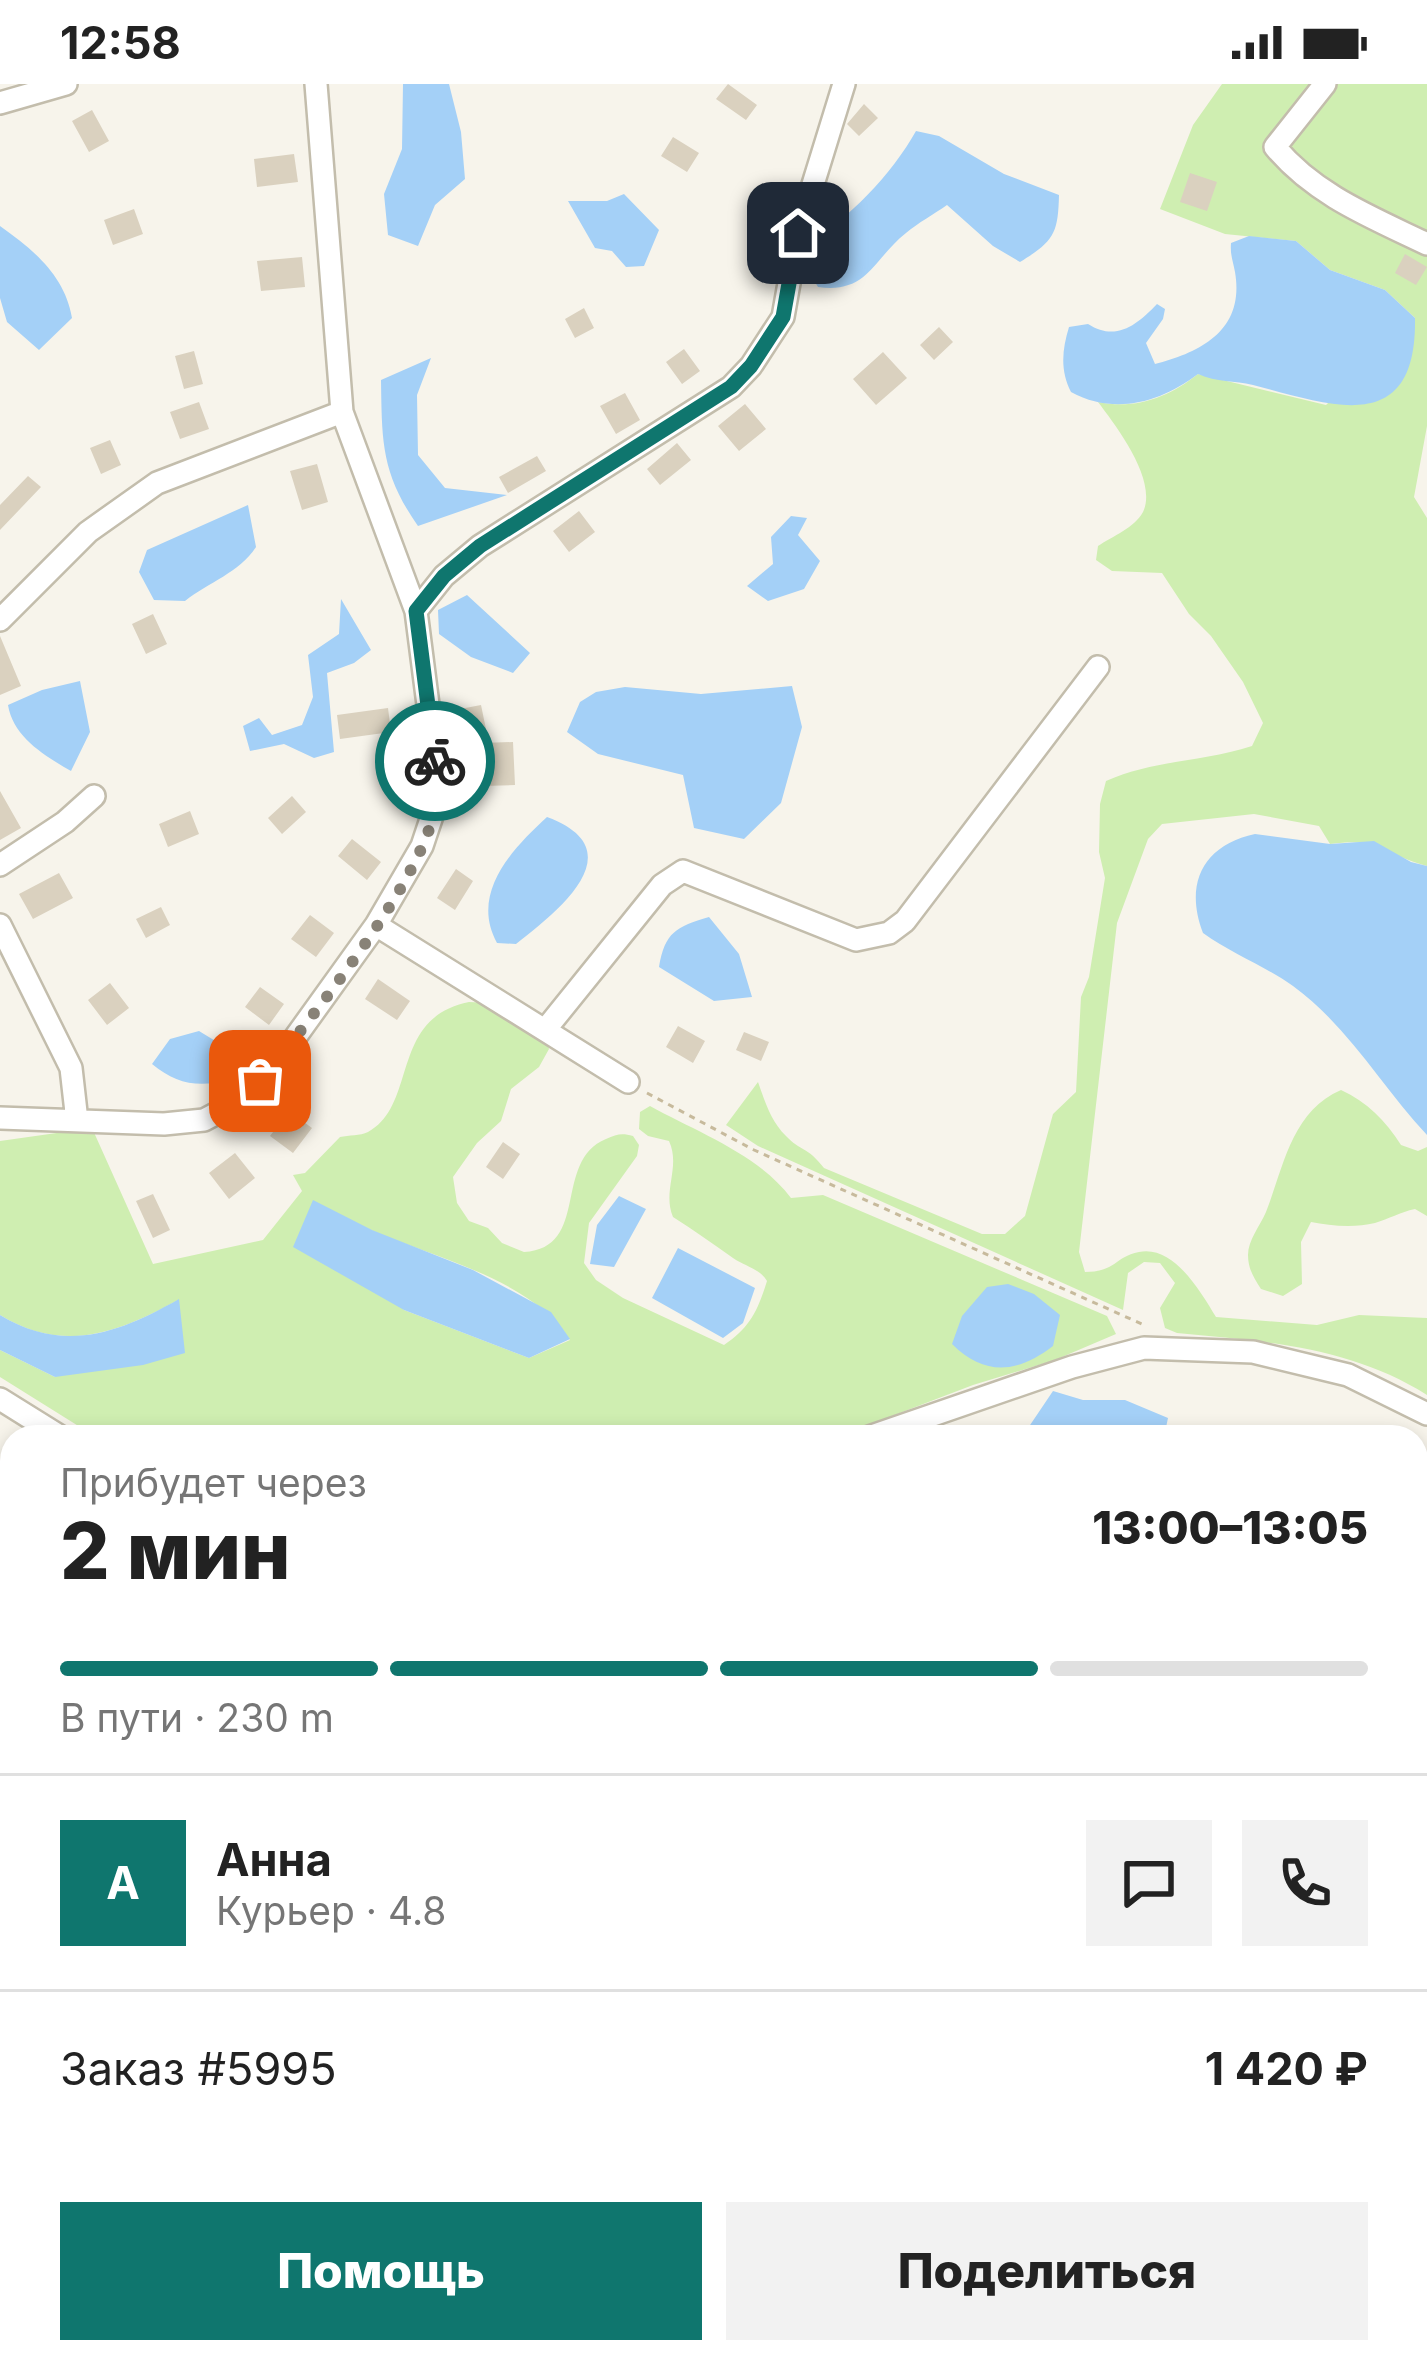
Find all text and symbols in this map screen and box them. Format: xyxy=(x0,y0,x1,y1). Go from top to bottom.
text: 12:58 xyxy=(60,15,181,70)
pin xyxy=(747,182,849,284)
icon: home xyxy=(765,200,831,266)
courier xyxy=(375,701,495,821)
icon: bike xyxy=(402,728,468,794)
pin xyxy=(209,1030,311,1132)
icon: bag xyxy=(227,1048,293,1114)
text: Прибудет через xyxy=(60,1459,367,1506)
text: 13:00–13:05 xyxy=(1092,1500,1368,1555)
text: 2 мин xyxy=(60,1503,291,1598)
text: В пути · 230 m xyxy=(60,1694,334,1741)
button: chat xyxy=(1086,1820,1212,1946)
button: phone xyxy=(1242,1820,1368,1946)
text: Анна xyxy=(216,1832,332,1887)
text: А xyxy=(106,1855,140,1910)
text: Курьер · 4.8 xyxy=(216,1887,446,1934)
text: Заказ #5995 xyxy=(60,2041,337,2096)
text: 1 420 ₽ xyxy=(1205,2041,1368,2096)
button: Помощь xyxy=(60,2202,702,2340)
button: Поделиться xyxy=(726,2202,1368,2340)

